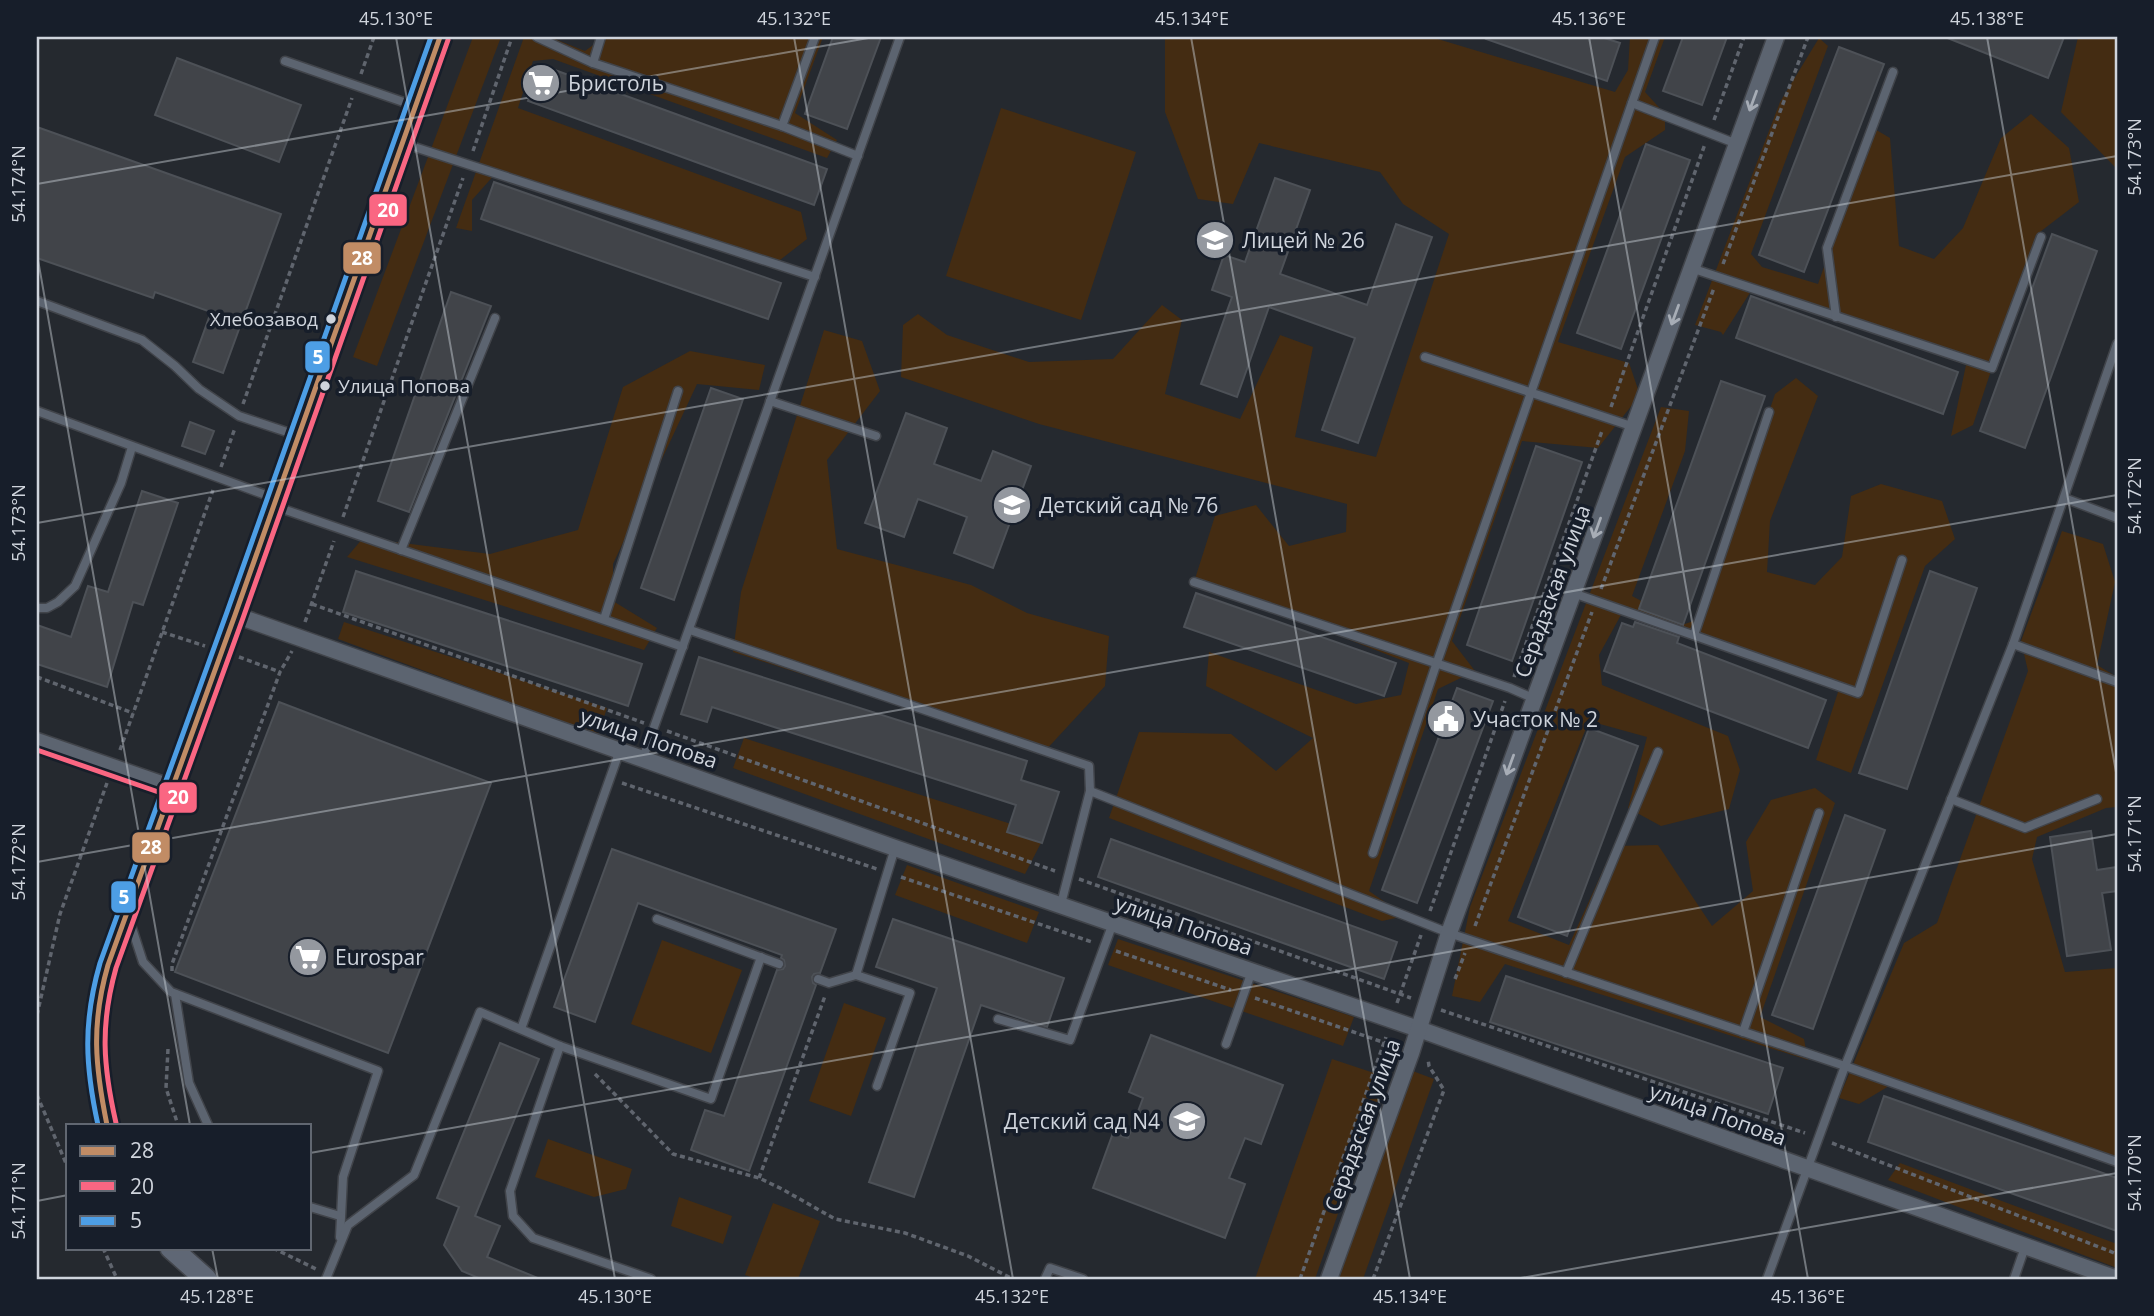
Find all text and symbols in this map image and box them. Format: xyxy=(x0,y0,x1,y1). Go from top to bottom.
text: 45.130°E xyxy=(359,6,433,30)
text: 45.132°E xyxy=(757,6,831,30)
text: 45.134°E xyxy=(1155,6,1229,30)
text: 45.136°E xyxy=(1552,6,1626,30)
text: 45.138°E xyxy=(1950,6,2024,30)
supermarket icon: Бристоль xyxy=(520,62,562,104)
place label: Бристоль xyxy=(568,69,664,97)
one-way arrow xyxy=(1745,89,1758,111)
text: 54.173°N xyxy=(2122,118,2146,196)
text: 54.174°N xyxy=(6,145,30,223)
line badge: 20 xyxy=(368,193,408,227)
text: 20 xyxy=(377,197,399,223)
school or university icon: Лицей № 26 xyxy=(1194,219,1236,261)
place label: Лицей № 26 xyxy=(1242,226,1365,254)
line badge: 28 xyxy=(342,241,382,275)
text: 28 xyxy=(351,245,373,271)
one-way arrow xyxy=(1667,303,1680,325)
place label: Хлебозавод xyxy=(210,306,318,332)
marker: Хлебозавод xyxy=(324,312,338,326)
line badge: 5 xyxy=(304,340,331,374)
text: 5 xyxy=(313,344,323,370)
place label: Улица Попова xyxy=(338,373,470,399)
marker: Улица Попова xyxy=(318,379,332,393)
text: 54.172°N xyxy=(2122,457,2146,535)
text: 54.173°N xyxy=(6,484,30,562)
school or university icon: Детский сад № 76 xyxy=(991,484,1033,526)
place label: Детский сад № 76 xyxy=(1039,491,1218,519)
street label: Серадзская улица xyxy=(1508,501,1596,681)
one-way arrow xyxy=(1590,517,1602,539)
public building icon: Участок № 2 xyxy=(1425,698,1467,740)
street label: улица Попова xyxy=(577,701,721,775)
place label: Участок № 2 xyxy=(1473,705,1598,733)
one-way arrow xyxy=(1503,754,1516,776)
line badge: 20 xyxy=(158,781,198,814)
text: 20 xyxy=(167,784,189,810)
text: 54.171°N xyxy=(2122,795,2146,873)
text: 54.172°N xyxy=(6,823,30,901)
line badge: 28 xyxy=(131,831,171,864)
text: 28 xyxy=(140,834,162,860)
line badge: 5 xyxy=(110,880,137,914)
text: 5 xyxy=(119,884,129,910)
street label: улица Попова xyxy=(1112,888,1256,962)
supermarket icon: Eurospar xyxy=(287,936,329,978)
place label: Eurospar xyxy=(335,943,424,971)
street label: Серадзская улица xyxy=(1318,1035,1406,1215)
street label: улица Попова xyxy=(1646,1076,1790,1152)
school or university icon: Детский сад N4 xyxy=(1166,1100,1208,1142)
place label: Детский сад N4 xyxy=(1004,1107,1160,1135)
legend xyxy=(66,1124,312,1250)
text: 54.170°N xyxy=(2122,1134,2146,1212)
text: 28 xyxy=(130,1136,154,1164)
text: 54.171°N xyxy=(6,1162,30,1240)
text: 20 xyxy=(130,1172,154,1200)
text: 5 xyxy=(130,1206,142,1234)
text: 45.128°E xyxy=(180,1284,254,1308)
text: 45.130°E xyxy=(578,1284,652,1308)
text: 45.132°E xyxy=(975,1284,1049,1308)
text: 45.134°E xyxy=(1373,1284,1447,1308)
text: 45.136°E xyxy=(1771,1284,1845,1308)

